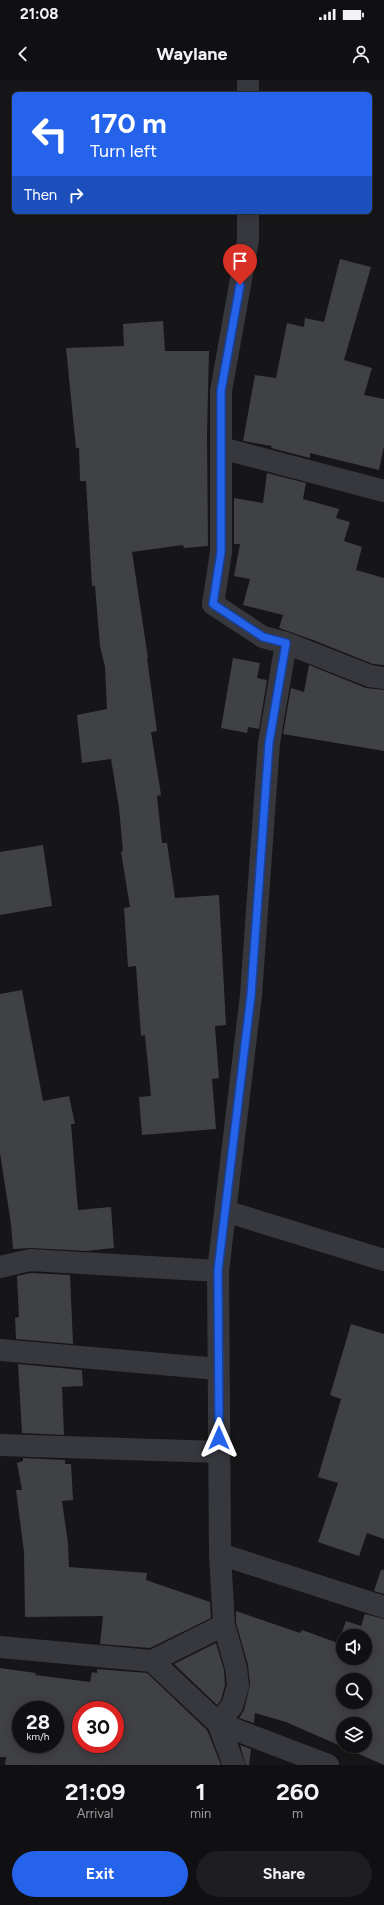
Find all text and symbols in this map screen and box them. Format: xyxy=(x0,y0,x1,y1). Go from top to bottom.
text: 21:08 xyxy=(20,5,58,23)
icon: back xyxy=(12,43,34,65)
text: Waylane xyxy=(157,43,227,65)
icon: person xyxy=(350,43,372,65)
text: 170 m xyxy=(90,106,167,140)
icon: left xyxy=(24,108,76,160)
text: Turn left xyxy=(90,140,157,162)
icon: right xyxy=(65,184,87,206)
text: Then xyxy=(24,186,57,204)
pin xyxy=(223,244,257,285)
icon: arrive xyxy=(229,250,251,272)
position arrow xyxy=(198,1417,240,1459)
map controls xyxy=(336,1629,372,1753)
button: sound xyxy=(336,1629,372,1665)
button: search xyxy=(336,1673,372,1709)
speed limit sign: 30 xyxy=(72,1701,124,1753)
text: 28 xyxy=(26,1710,50,1734)
button: layers xyxy=(336,1717,372,1753)
text: km/h xyxy=(27,1730,49,1743)
text: 21:09 xyxy=(65,1777,125,1806)
text: 1 xyxy=(196,1777,206,1806)
text: 260 xyxy=(276,1777,319,1806)
text: Arrival xyxy=(77,1806,113,1821)
text: min xyxy=(190,1806,211,1821)
text: m xyxy=(292,1806,303,1821)
button: Exit xyxy=(12,1851,188,1897)
button: Share xyxy=(196,1851,372,1897)

